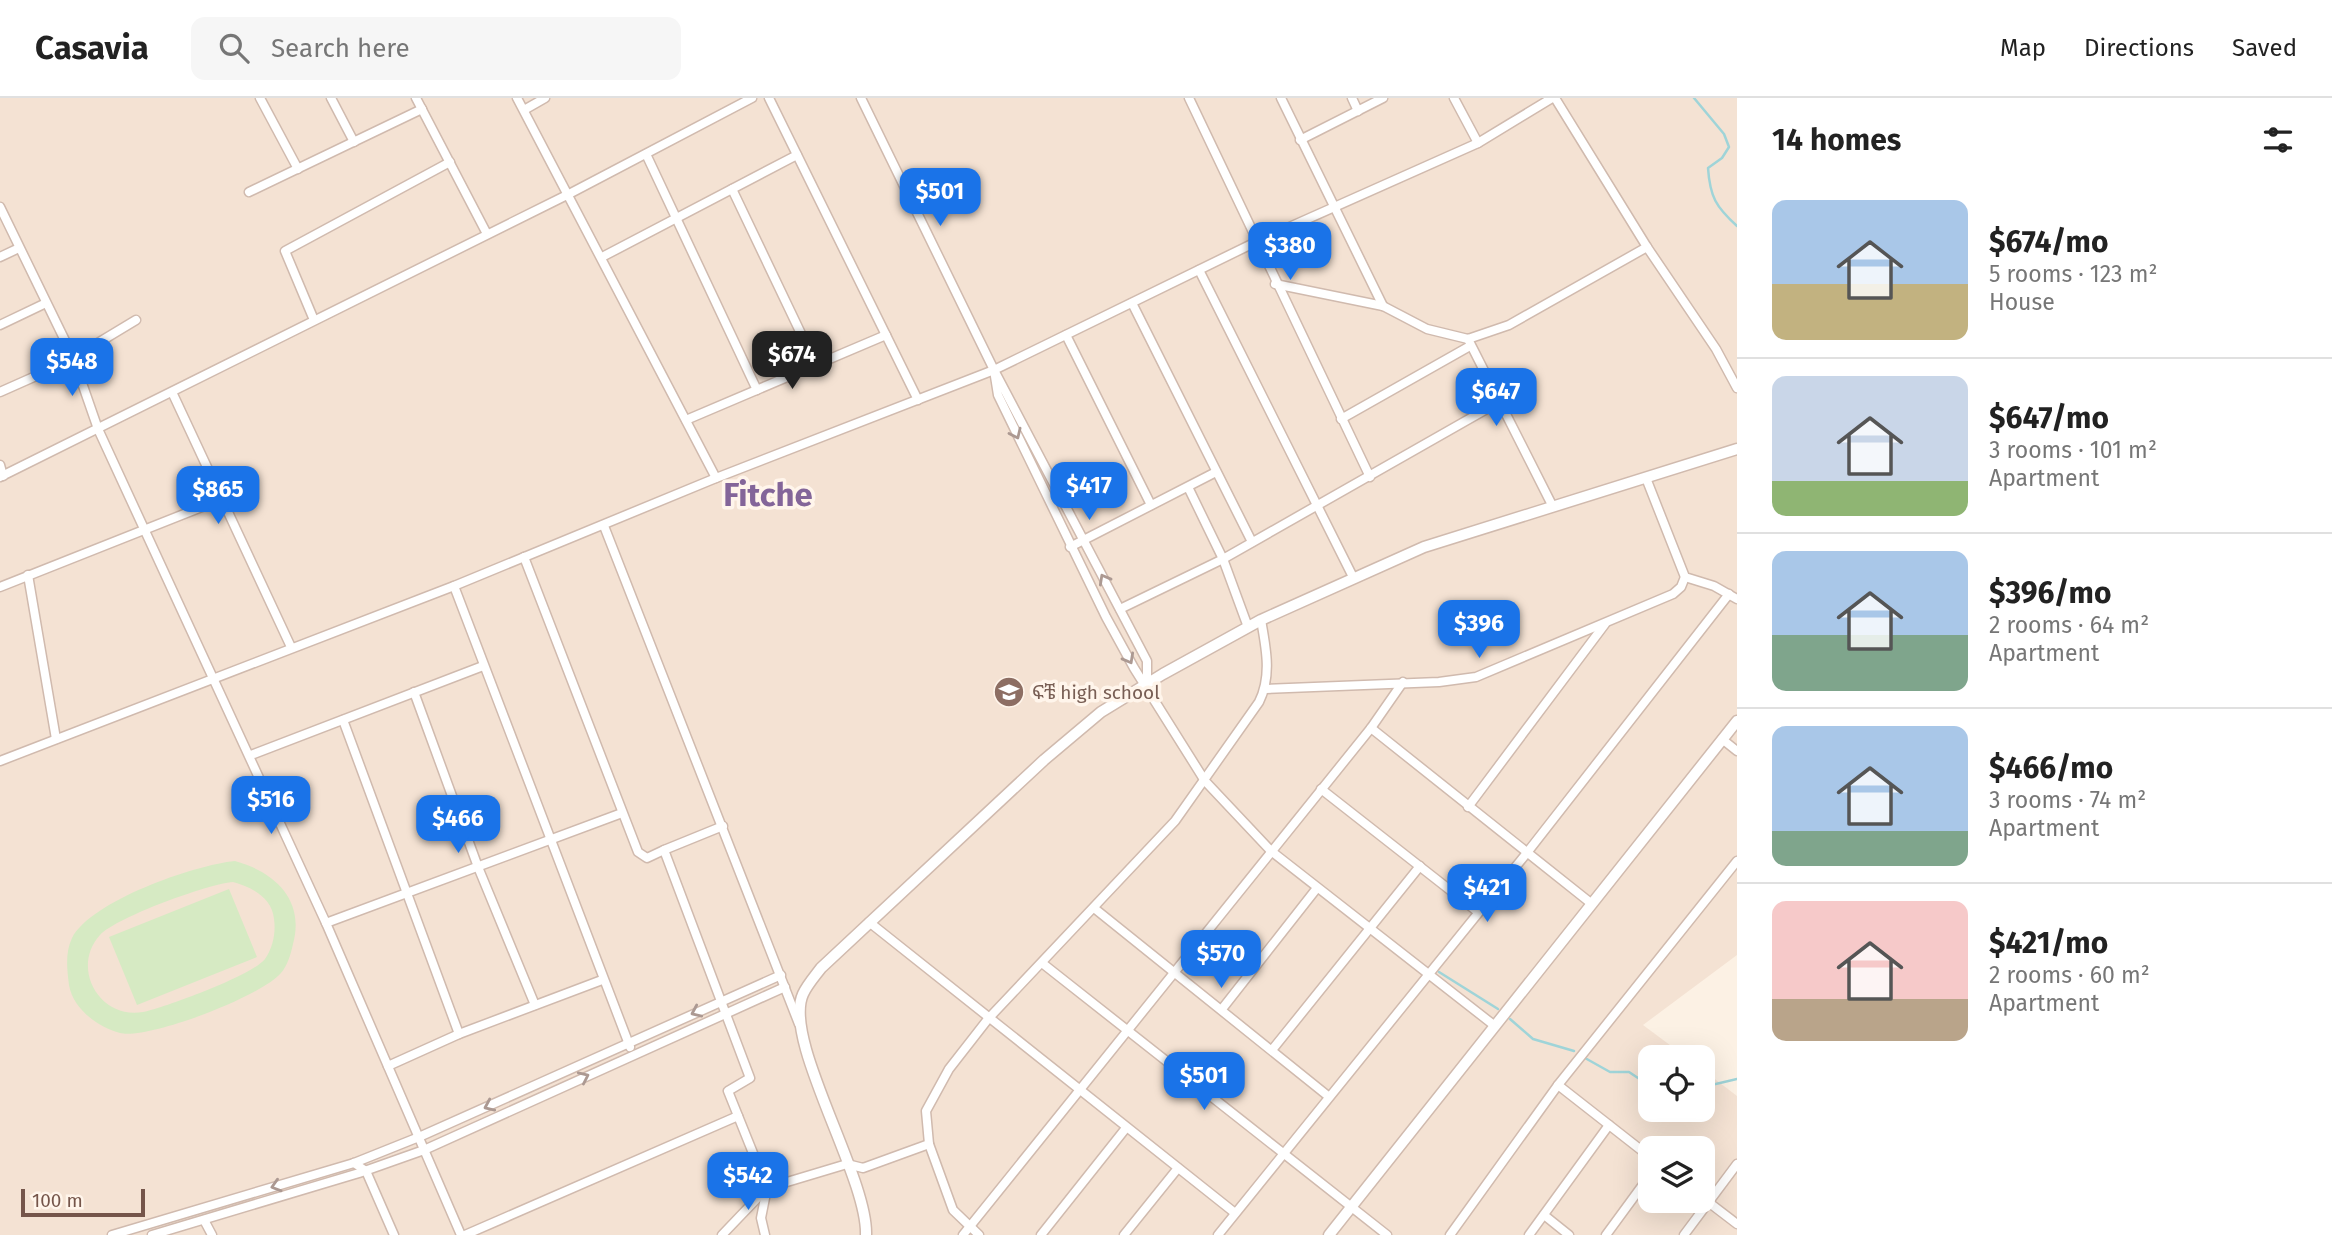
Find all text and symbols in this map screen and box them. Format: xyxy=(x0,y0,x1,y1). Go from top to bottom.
search box xyxy=(191,17,681,80)
text: Casavia xyxy=(35,28,149,68)
icon: search xyxy=(215,29,253,67)
text: Search here xyxy=(271,33,410,64)
text: Map xyxy=(2000,34,2046,62)
text: Directions xyxy=(2084,34,2194,62)
text: Saved xyxy=(2232,34,2297,62)
icon: filters xyxy=(2259,121,2297,159)
text: 14 homes xyxy=(1772,122,1901,158)
pin: $501 xyxy=(899,169,981,228)
text: $501 xyxy=(916,177,964,205)
pin: $380 xyxy=(1249,222,1331,282)
text: $674/mo xyxy=(1989,224,2108,260)
icon: home xyxy=(1828,228,1912,312)
text: $380 xyxy=(1264,231,1316,259)
text: 5 rooms · 123 m² xyxy=(1989,260,2157,288)
text: House xyxy=(1989,288,2055,316)
pin: $674 xyxy=(751,331,833,391)
pin: $548 xyxy=(31,338,113,398)
text: $674 xyxy=(768,340,816,368)
text: $548 xyxy=(46,347,98,375)
pin: $647 xyxy=(1455,368,1537,428)
text: $647 xyxy=(1472,377,1520,405)
text: $647/mo xyxy=(1989,400,2109,436)
icon: home xyxy=(1828,404,1912,488)
one-way arrow xyxy=(1008,427,1022,439)
text: 3 rooms · 101 m² xyxy=(1989,436,2157,464)
pin: $417 xyxy=(1048,462,1130,522)
text: Apartment xyxy=(1989,464,2099,492)
pin: $865 xyxy=(177,466,259,526)
text: $417 xyxy=(1066,471,1112,499)
text: $865 xyxy=(192,475,244,503)
district label: Fitche xyxy=(723,475,813,515)
one-way arrow xyxy=(1099,574,1112,587)
text: $396/mo xyxy=(1989,575,2111,611)
icon: home xyxy=(1828,579,1912,663)
pin: $396 xyxy=(1438,601,1520,660)
text: $396 xyxy=(1454,609,1504,637)
text: 2 rooms · 64 m² xyxy=(1989,611,2149,639)
text: Apartment xyxy=(1989,639,2099,667)
one-way arrow xyxy=(1121,652,1134,664)
school or university icon: ፍቼ high school xyxy=(992,675,1026,709)
place label: ፍቼ high school xyxy=(1032,681,1160,704)
text: $466/mo xyxy=(1989,750,2113,786)
icon: home xyxy=(1828,754,1912,838)
pin: $516 xyxy=(230,776,312,836)
text: $516 xyxy=(247,785,295,813)
text: 3 rooms · 74 m² xyxy=(1989,786,2146,814)
pin: $466 xyxy=(417,796,499,855)
text: $466 xyxy=(432,804,484,832)
text: Apartment xyxy=(1989,814,2099,842)
pin: $421 xyxy=(1446,864,1528,924)
text: $421 xyxy=(1463,873,1511,901)
text: $421/mo xyxy=(1989,925,2108,961)
icon: home xyxy=(1828,929,1912,1013)
pin: $570 xyxy=(1180,930,1262,990)
text: $570 xyxy=(1197,939,1245,967)
text: 2 rooms · 60 m² xyxy=(1989,961,2150,989)
text: Apartment xyxy=(1989,989,2099,1017)
one-way arrow xyxy=(691,1004,703,1018)
map controls xyxy=(1638,1045,1715,1213)
button: locate xyxy=(1638,1045,1715,1122)
pin: $501 xyxy=(1163,1052,1245,1112)
text: $501 xyxy=(1180,1061,1228,1089)
one-way arrow xyxy=(577,1072,589,1086)
one-way arrow xyxy=(483,1098,496,1112)
button: layers xyxy=(1638,1136,1715,1213)
pin: $542 xyxy=(707,1152,789,1212)
text: $542 xyxy=(723,1161,773,1189)
one-way arrow xyxy=(270,1177,282,1192)
scale bar xyxy=(21,1186,145,1218)
text: 100 m xyxy=(32,1189,83,1212)

